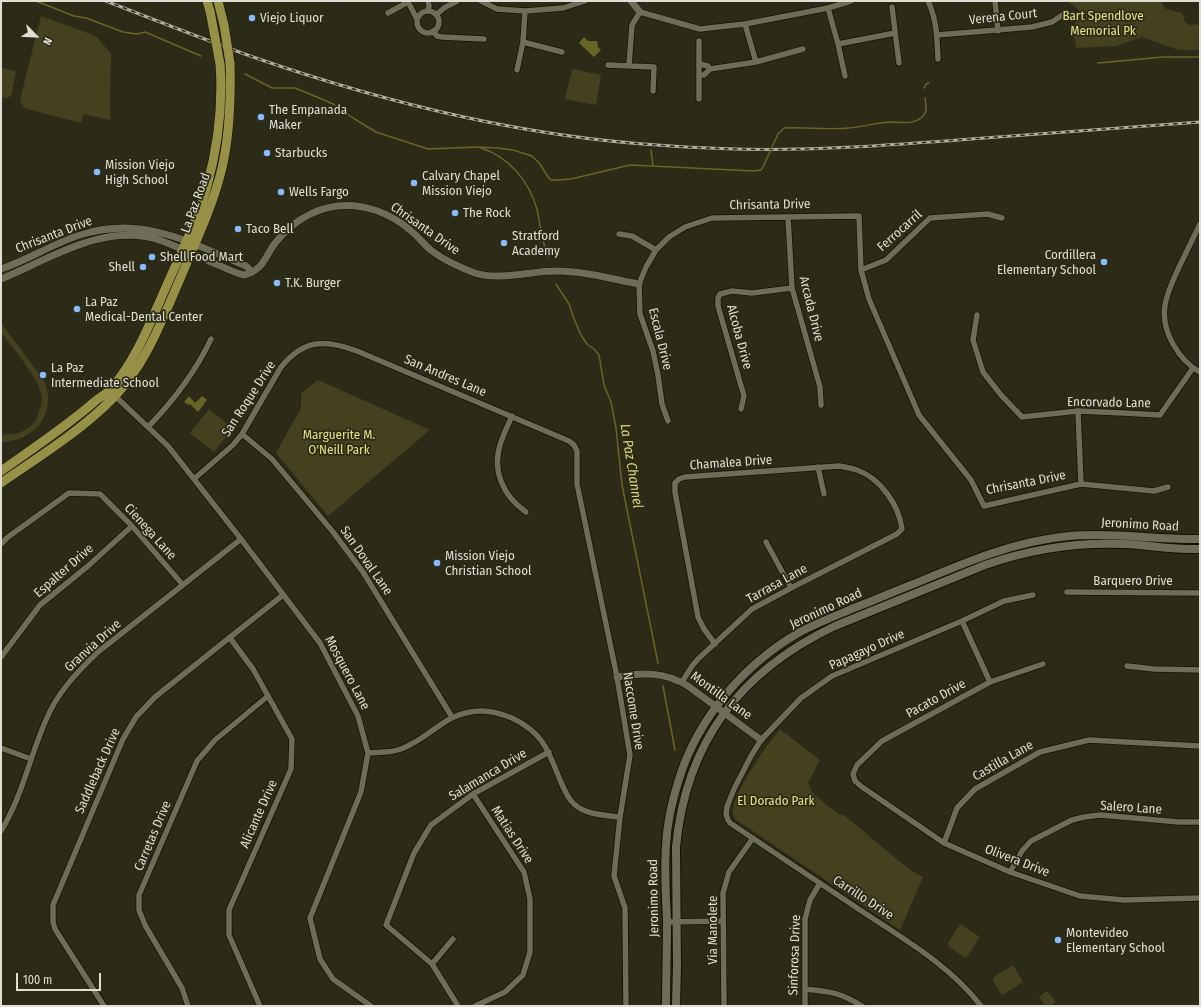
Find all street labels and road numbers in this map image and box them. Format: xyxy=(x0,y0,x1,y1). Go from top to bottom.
street label: Verena Court xyxy=(968,6,1038,28)
street label: La Paz Road xyxy=(178,171,214,235)
street label: Chrisanta Drive xyxy=(729,196,811,214)
street label: Chrisanta Drive xyxy=(387,199,463,259)
street label: Ferrocarril xyxy=(874,207,926,255)
street label: Chrisanta Drive xyxy=(13,213,95,257)
street label: Arcada Drive xyxy=(795,275,827,343)
street label: Alcoba Drive xyxy=(723,303,755,371)
street label: Escala Drive xyxy=(645,306,675,372)
street label: San Andres Lane xyxy=(401,352,489,400)
street label: San Roque Drive xyxy=(219,358,279,440)
street label: Encorvado Lane xyxy=(1067,394,1151,412)
street label: Chamalea Drive xyxy=(689,452,773,474)
street label: Chrisanta Drive xyxy=(985,468,1067,498)
street label: Cienega Lane xyxy=(121,501,179,563)
street label: Jeronimo Road xyxy=(1101,515,1179,535)
street label: San Doval Lane xyxy=(336,523,396,599)
street label: Espalter Drive xyxy=(31,541,97,601)
street label: Tarrasa Lane xyxy=(744,561,810,607)
street label: Barquero Drive xyxy=(1093,573,1173,589)
street label: Jeronimo Road xyxy=(787,585,865,633)
street label: Granvia Drive xyxy=(62,617,124,675)
street label: Papagayo Drive xyxy=(827,626,907,674)
street label: Mosquero Lane xyxy=(321,633,373,713)
street label: Montilla Lane xyxy=(687,669,755,723)
street label: Naccome Drive xyxy=(619,671,647,751)
street label: Pacato Drive xyxy=(903,676,969,722)
street label: Saddleback Drive xyxy=(72,726,124,816)
street label: Castilla Lane xyxy=(970,737,1036,785)
street label: Salamanca Drive xyxy=(446,746,530,804)
street label: Alicante Drive xyxy=(237,777,281,851)
street label: Salero Lane xyxy=(1100,798,1162,818)
street label: Carretas Drive xyxy=(131,799,175,873)
street label: Matias Drive xyxy=(488,803,536,867)
street label: Olivera Drive xyxy=(982,842,1052,880)
street label: Jeronimo Road xyxy=(646,859,662,937)
street label: Carrillo Drive xyxy=(830,873,896,923)
street label: Via Manolete xyxy=(705,896,721,964)
street label: Sinforosa Drive xyxy=(786,914,804,996)

